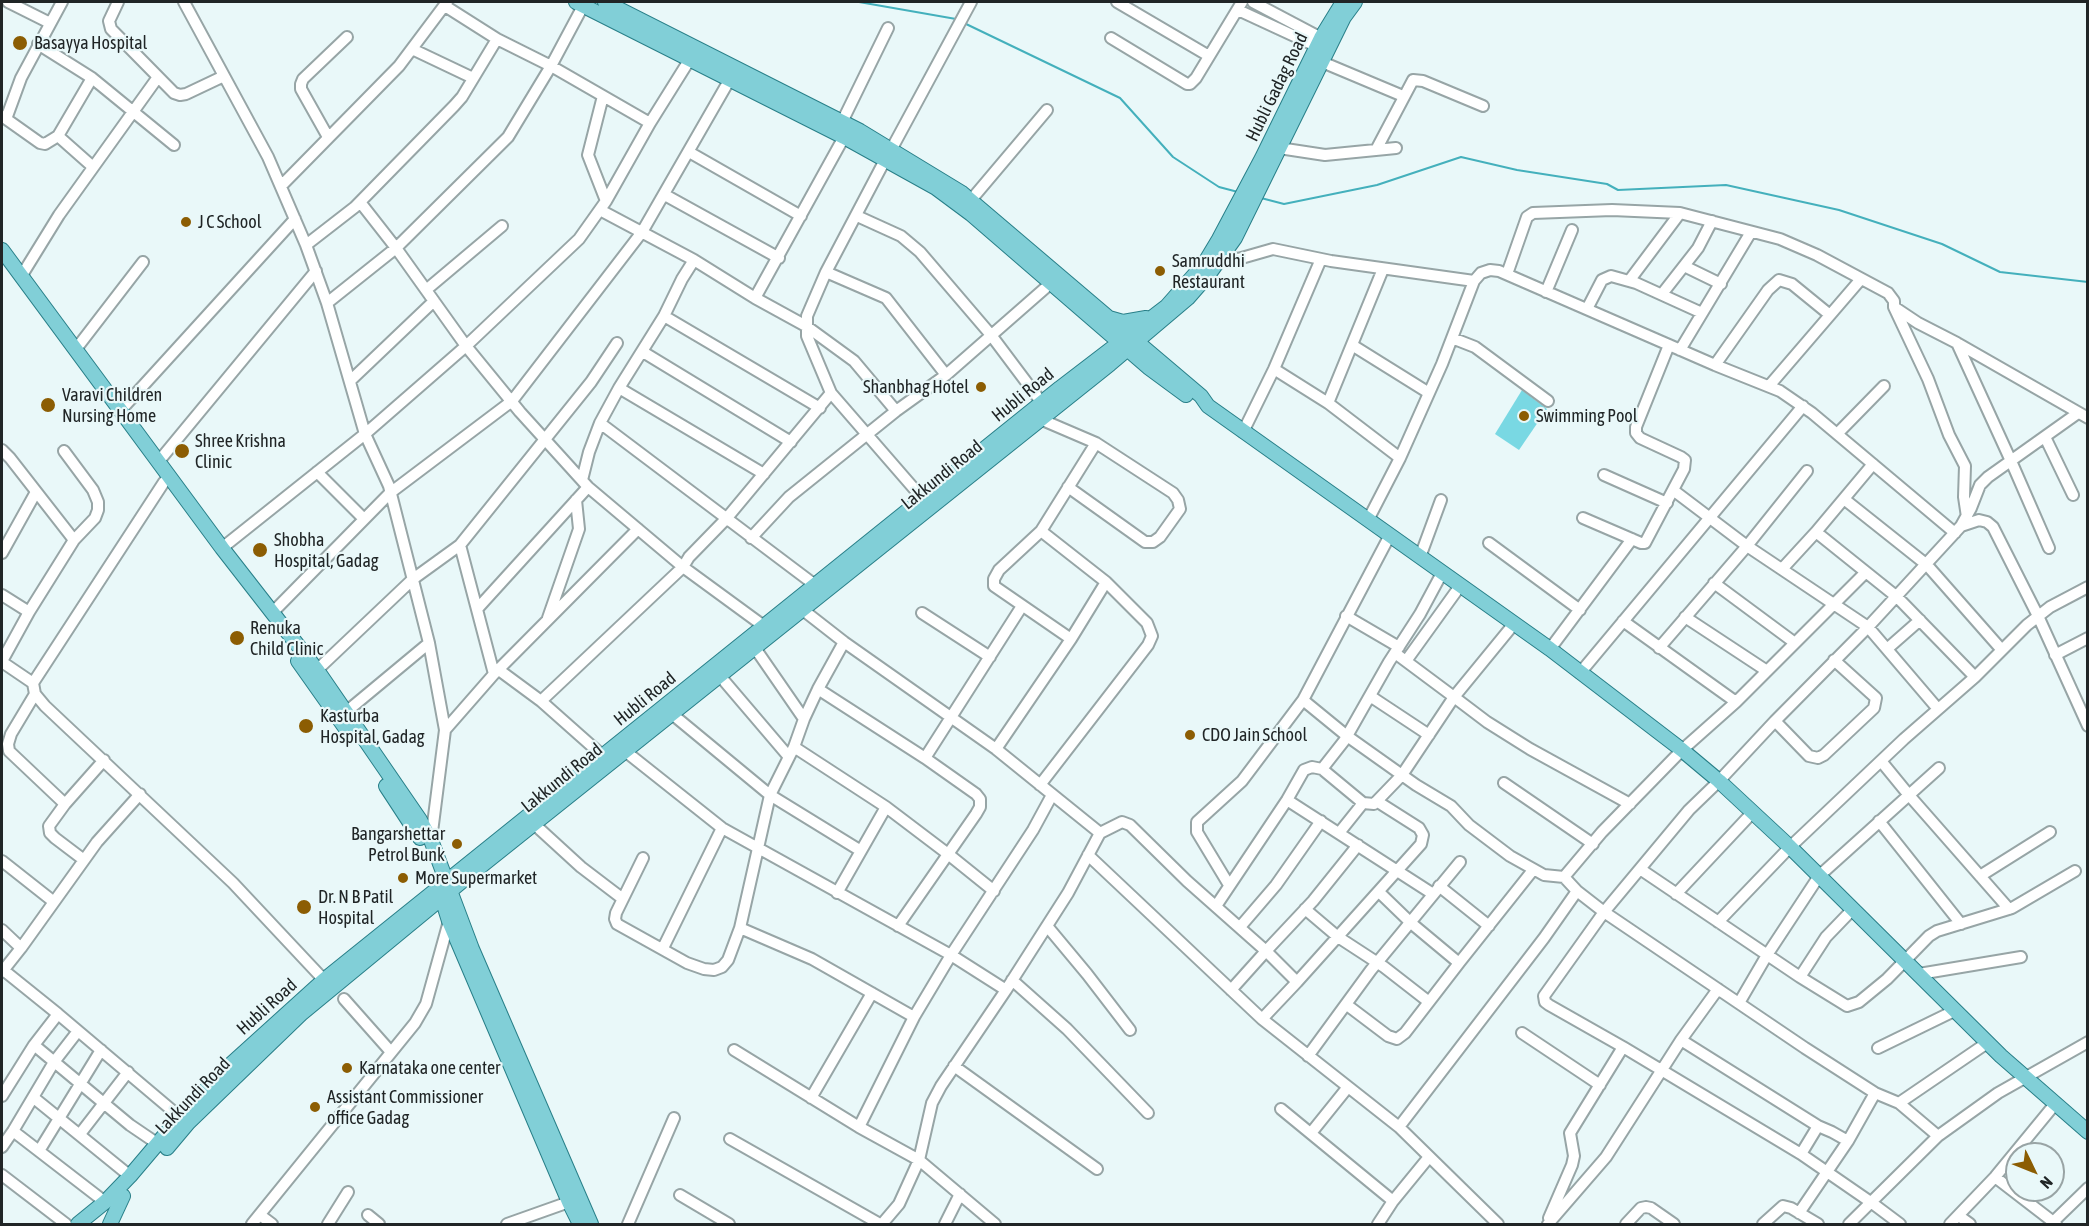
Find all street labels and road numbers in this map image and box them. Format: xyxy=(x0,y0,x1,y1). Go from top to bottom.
street label: Hubli Gadag Road xyxy=(1241,29,1313,145)
street label: Hubli Road xyxy=(988,364,1058,426)
street label: Lakkundi Road xyxy=(897,436,987,514)
street label: Hubli Road xyxy=(610,668,680,730)
street label: Lakkundi Road xyxy=(517,739,607,817)
street label: Hubli Road xyxy=(232,974,302,1040)
street label: Lakkundi Road xyxy=(151,1053,235,1139)

